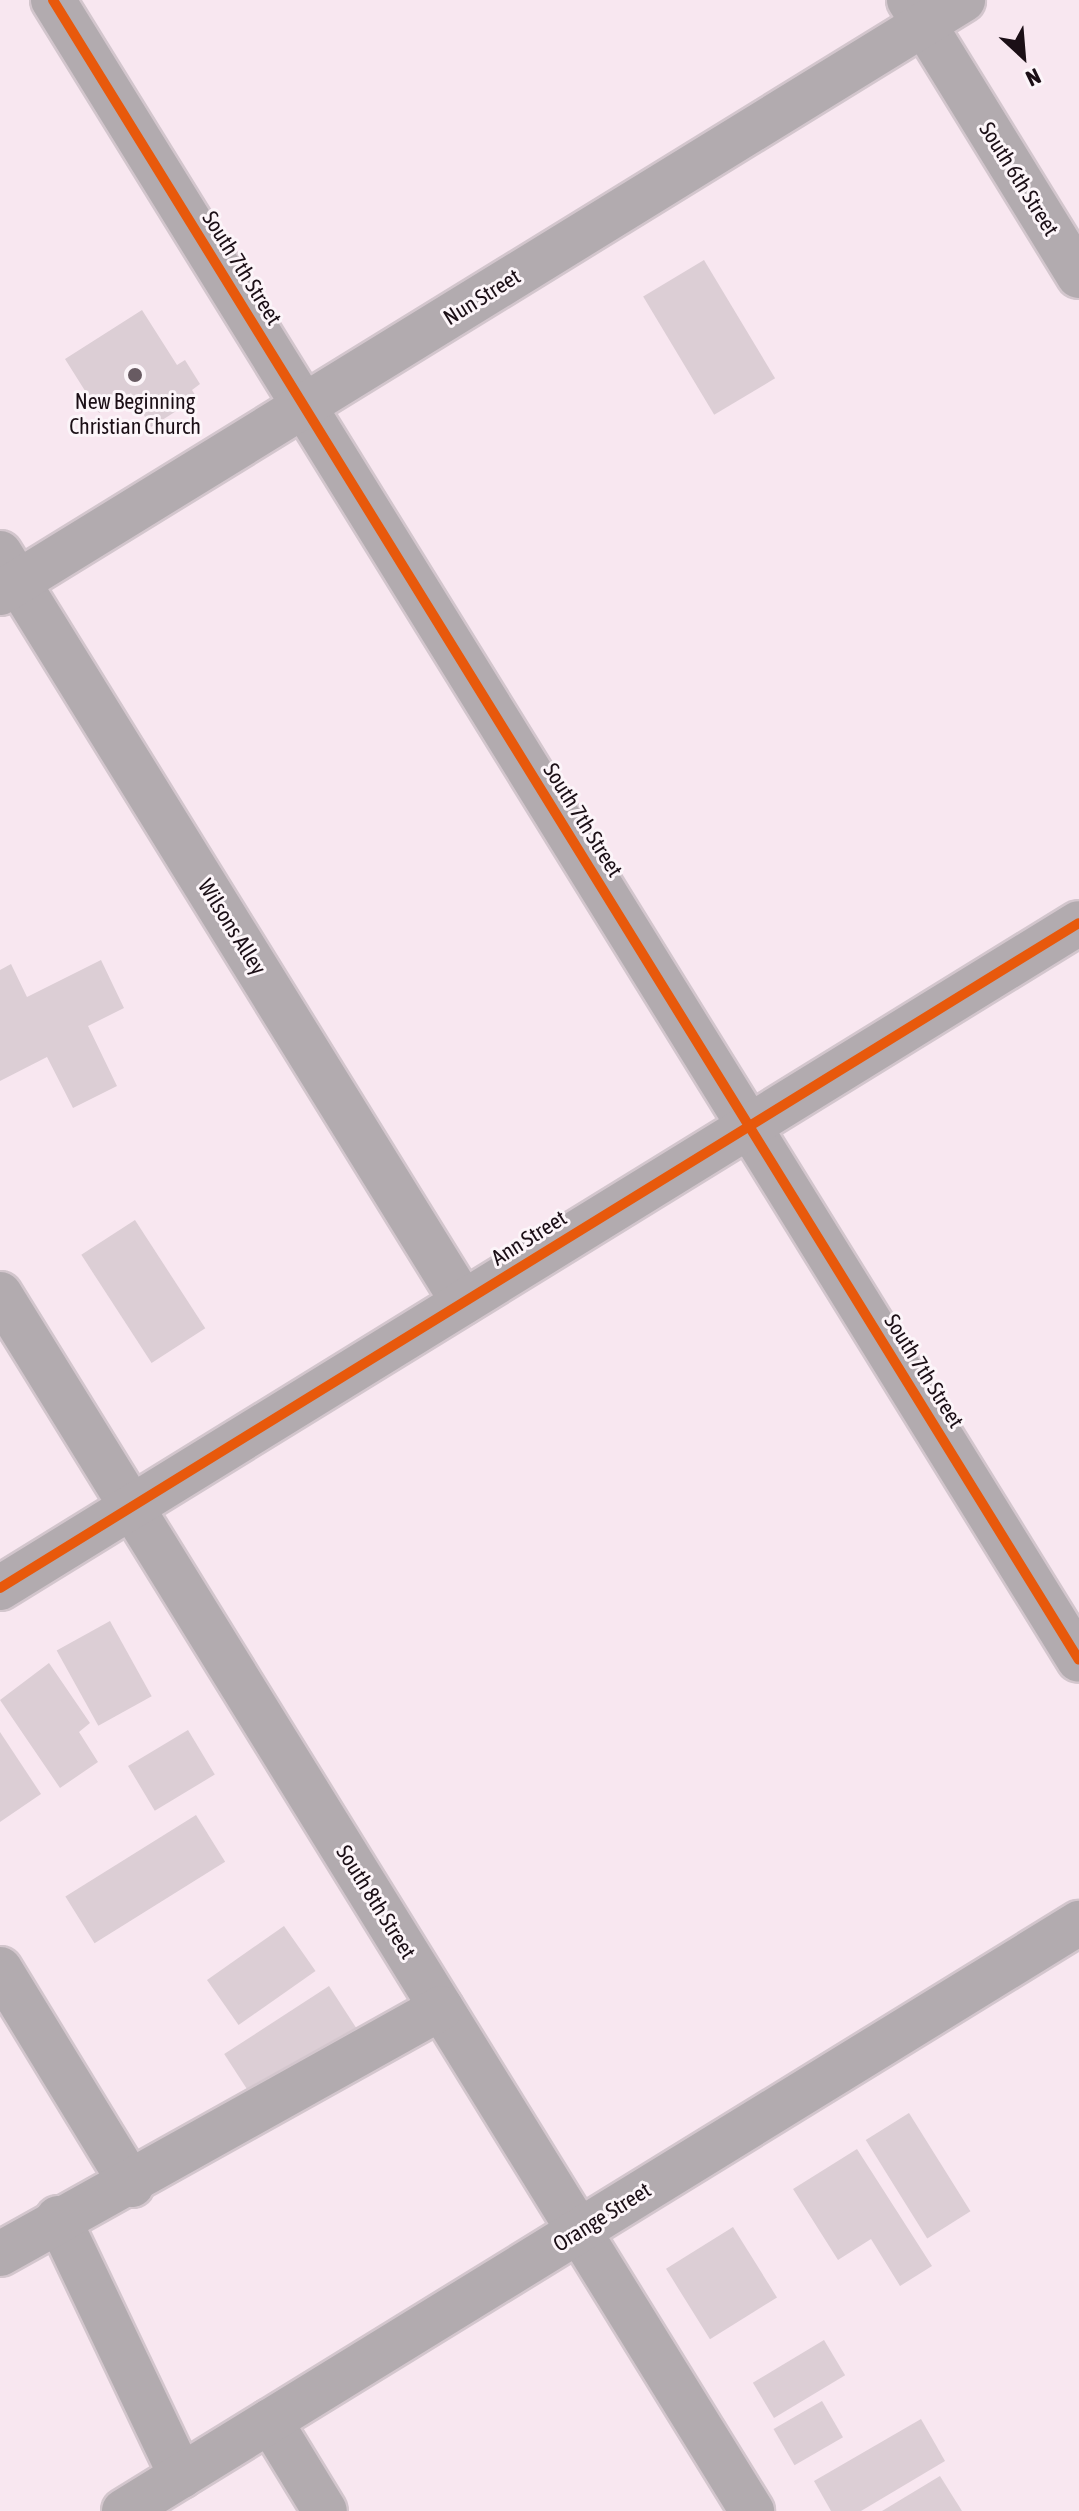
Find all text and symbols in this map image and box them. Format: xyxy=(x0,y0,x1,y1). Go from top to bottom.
north arrow xyxy=(983,16,1063,96)
text: N xyxy=(1022,63,1045,92)
street label: South 6th Street xyxy=(974,117,1064,241)
street label: South 7th Street xyxy=(197,206,287,330)
street label: Nun Street xyxy=(439,263,525,331)
marker: New Beginning Christian Church xyxy=(126,366,144,384)
place label: New Beginning Christian Church xyxy=(69,388,201,440)
street label: South 7th Street xyxy=(538,758,628,882)
street label: Wilsons Alley xyxy=(192,874,272,980)
street label: Ann Street xyxy=(487,1205,571,1271)
street label: South 7th Street xyxy=(879,1309,969,1433)
street label: South 8th Street xyxy=(331,1840,421,1964)
street label: Orange Street xyxy=(548,2177,656,2257)

